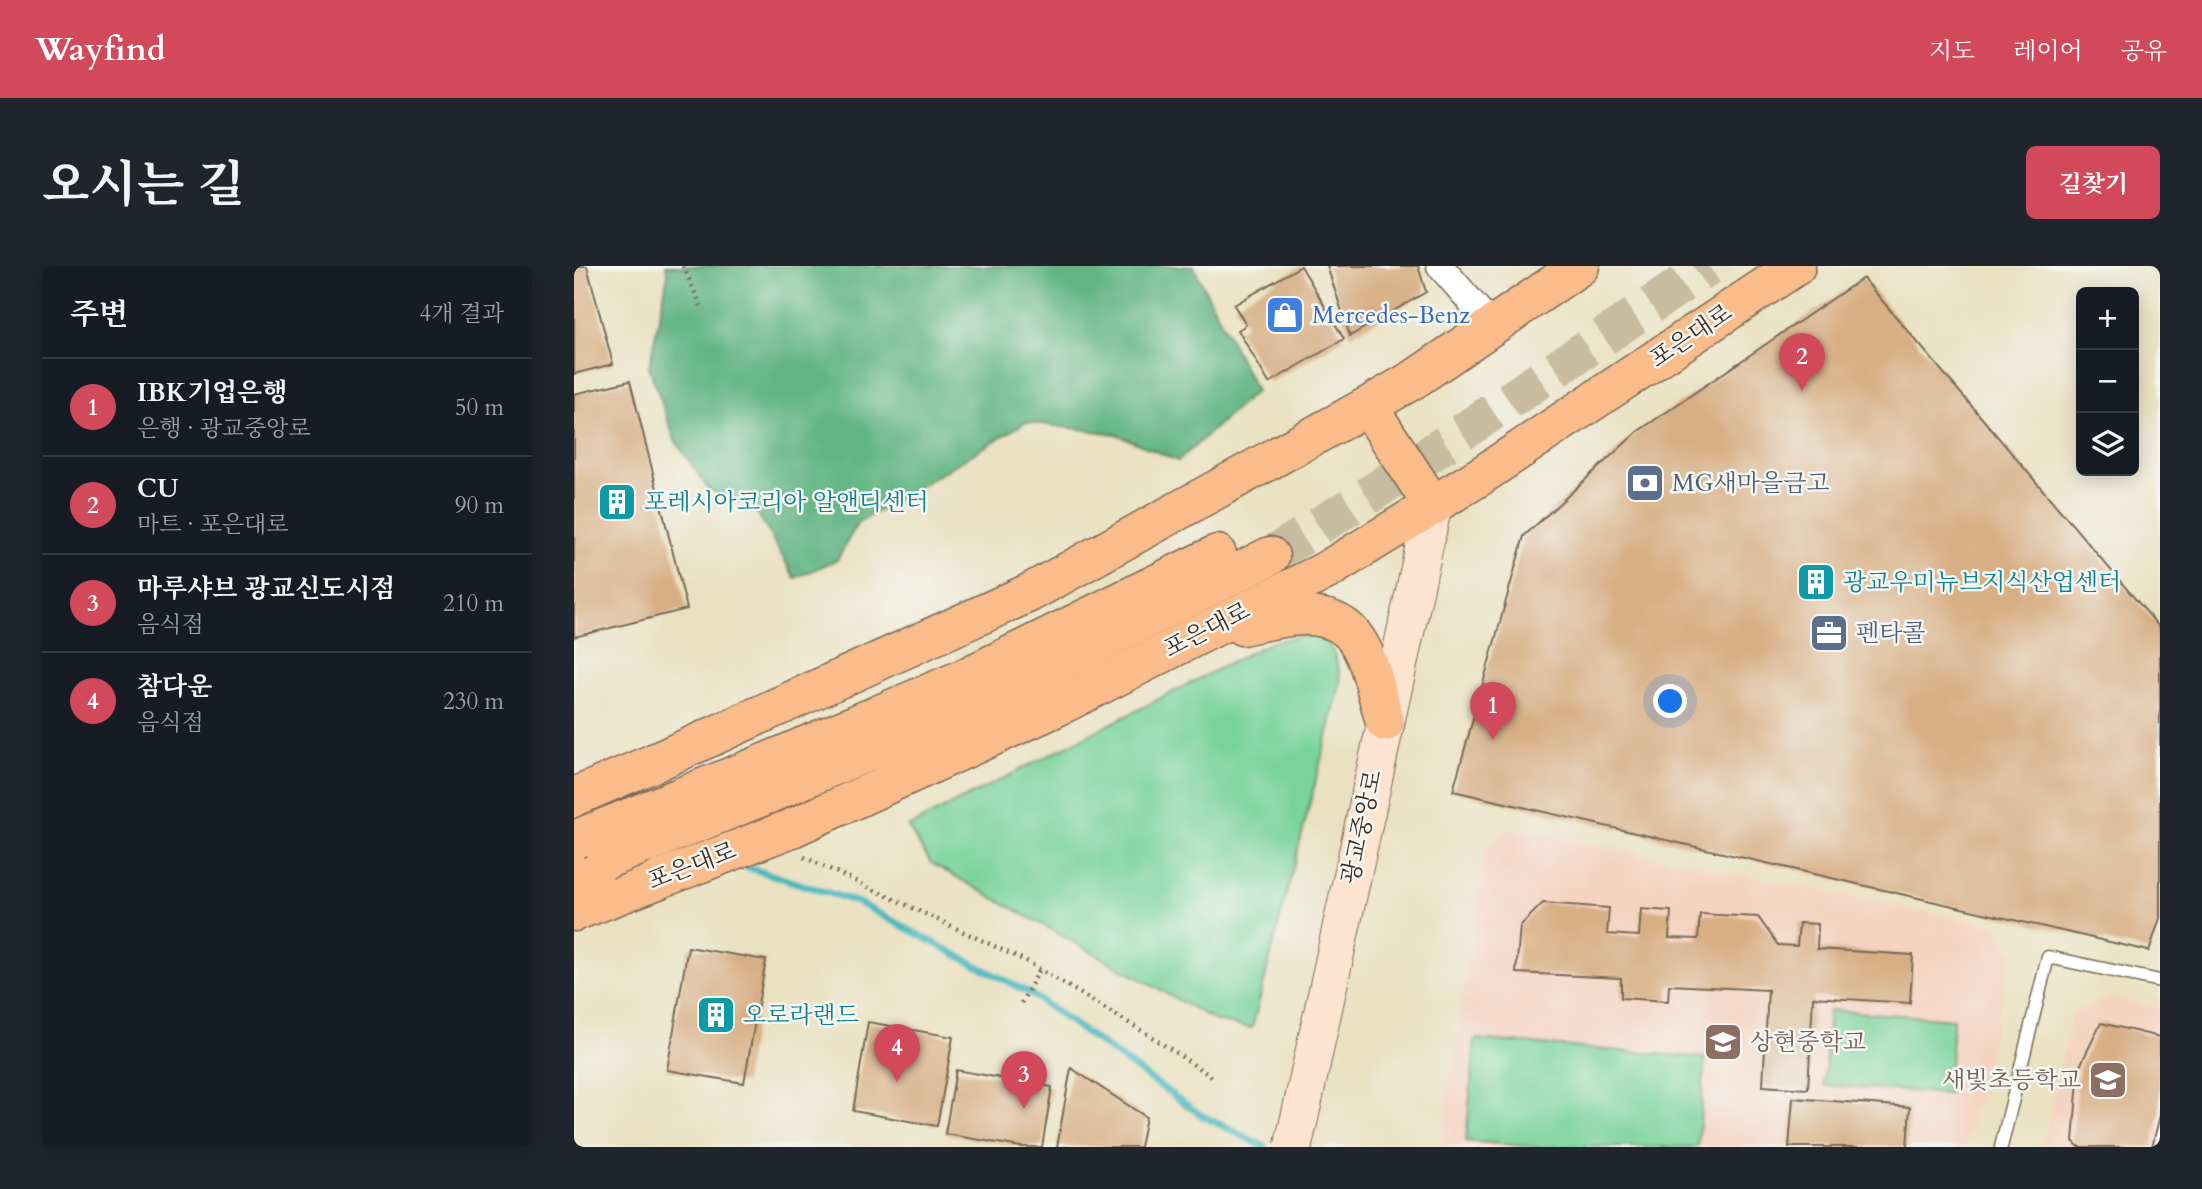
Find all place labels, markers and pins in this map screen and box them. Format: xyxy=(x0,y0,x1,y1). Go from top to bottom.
shop icon: Mercedes-Benz xyxy=(1264,294,1306,336)
place label: Mercedes-Benz xyxy=(1312,299,1470,332)
pin: 2 xyxy=(1779,333,1825,391)
bank icon: MG새마을금고 xyxy=(1624,462,1666,504)
place label: MG새마을금고 xyxy=(1672,467,1830,500)
building icon: 포레시아코리아 알앤디센터 xyxy=(596,481,638,523)
place label: 포레시아코리아 알앤디센터 xyxy=(644,486,929,519)
building icon: 광교우미뉴브지식산업센터 xyxy=(1795,561,1837,603)
place label: 광교우미뉴브지식산업센터 xyxy=(1843,566,2121,599)
office icon: 펜타콜 xyxy=(1808,612,1850,654)
place label: 펜타콜 xyxy=(1856,617,1926,650)
pin: 1 xyxy=(1470,682,1516,740)
building icon: 오로라랜드 xyxy=(695,994,737,1036)
place label: 오로라랜드 xyxy=(743,999,859,1032)
school or university icon: 상현중학교 xyxy=(1702,1021,1744,1063)
pin: 4 xyxy=(874,1024,920,1082)
place label: 상현중학교 xyxy=(1750,1026,1866,1059)
pin: 3 xyxy=(1001,1051,1047,1109)
school or university icon: 새빛초등학교 xyxy=(2087,1059,2129,1101)
place label: 새빛초등학교 xyxy=(1942,1064,2081,1097)

